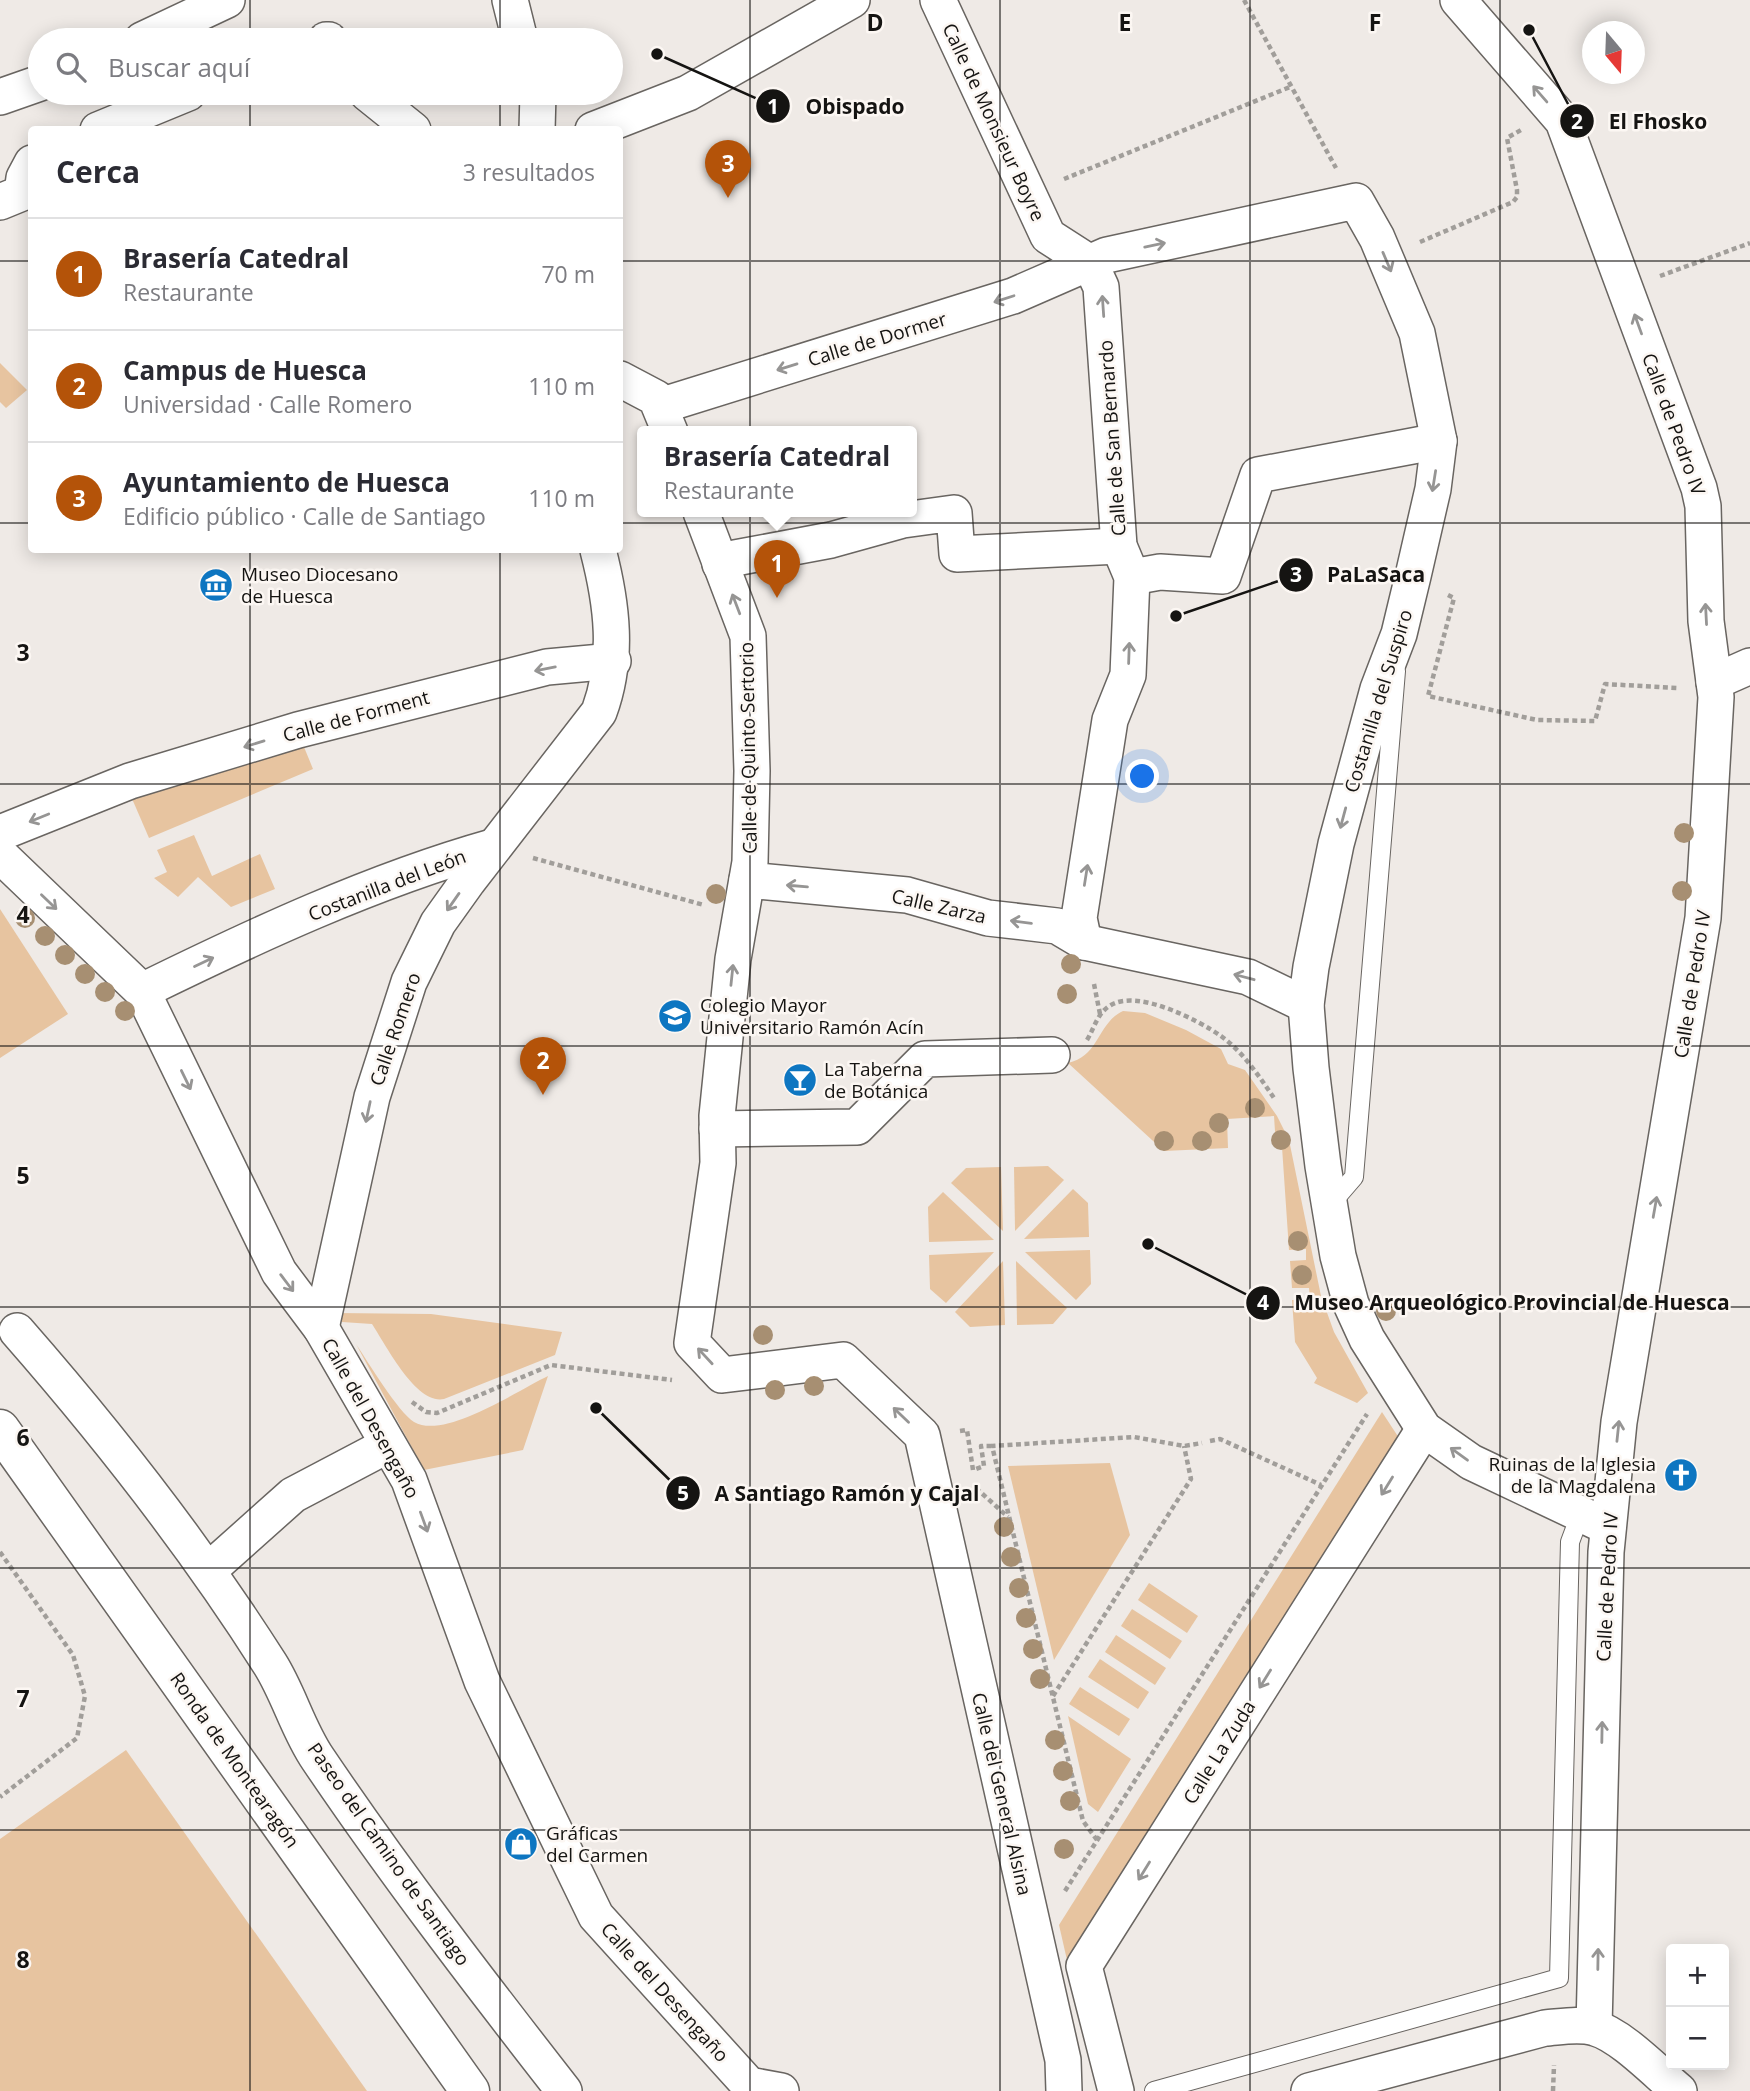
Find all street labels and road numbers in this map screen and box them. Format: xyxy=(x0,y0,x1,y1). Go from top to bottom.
street label: Calle de Monsieur Boyre xyxy=(937,19,1051,225)
street label: Calle de Dormer xyxy=(804,305,950,372)
street label: Calle de San Bernardo xyxy=(1092,339,1132,537)
street label: Calle de Pedro IV xyxy=(1636,349,1712,499)
street label: Costanilla del Suspiro xyxy=(1338,606,1418,796)
street label: Calle de Quinto Sertorio xyxy=(733,642,763,854)
street label: Calle de Forment xyxy=(280,684,432,748)
street label: Costanilla del León xyxy=(304,843,470,927)
street label: Calle Zarza xyxy=(889,882,989,930)
street label: Calle de Pedro IV xyxy=(1667,908,1717,1060)
street label: Calle Romero xyxy=(363,969,427,1089)
street label: Calle del Desengaño xyxy=(316,1333,426,1503)
street label: Calle de Pedro IV xyxy=(1590,1511,1624,1662)
street label: Ronda de Montearagón xyxy=(164,1667,306,1853)
street label: Calle del General Alsina xyxy=(966,1690,1038,1898)
street label: Calle La Zuda xyxy=(1177,1695,1261,1809)
street label: Paseo del Camino de Santiago xyxy=(302,1737,476,1971)
street label: Calle del Desengaño xyxy=(595,1917,735,2067)

